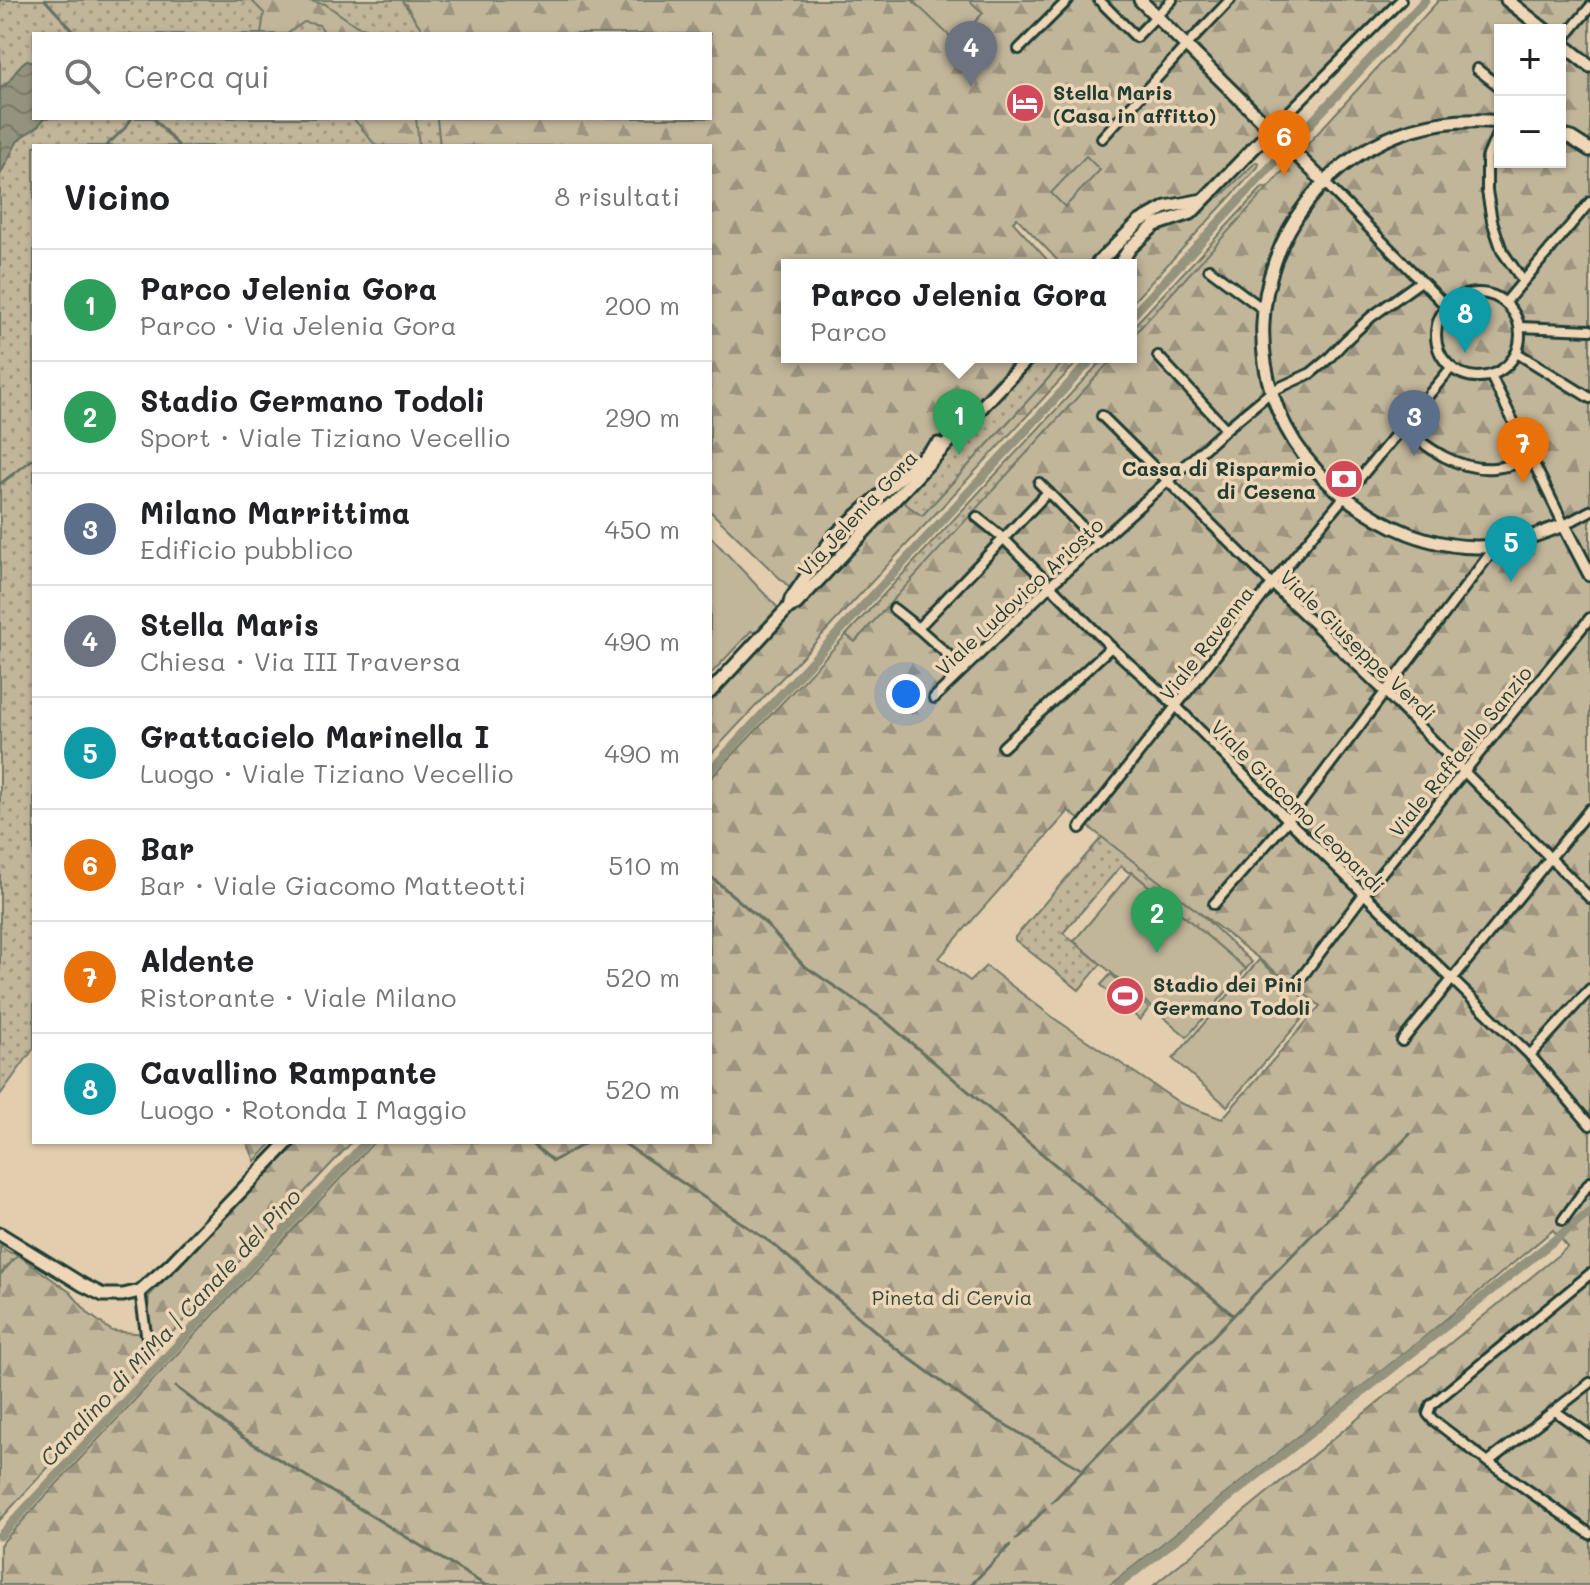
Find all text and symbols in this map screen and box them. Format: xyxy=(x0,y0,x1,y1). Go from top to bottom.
pin: 4 xyxy=(945,21,997,87)
map controls xyxy=(1494,24,1566,168)
button: + xyxy=(1494,24,1566,96)
search box xyxy=(32,32,712,120)
icon: search xyxy=(60,54,104,98)
text: Cerca qui xyxy=(124,56,270,96)
place label: Stella Maris (Casa in affitto) xyxy=(1053,79,1216,128)
hotel icon: Stella Maris (Casa in affitto) xyxy=(1004,82,1046,124)
button: − xyxy=(1494,96,1566,168)
pin: 6 xyxy=(1258,110,1310,176)
text: Vicino xyxy=(64,174,170,219)
text: 8 risultati xyxy=(555,179,680,213)
popup xyxy=(781,259,1137,363)
text: Parco Jelenia Gora xyxy=(140,268,437,308)
text: Parco Jelenia Gora xyxy=(810,274,1108,314)
pin: 8 xyxy=(1439,287,1491,353)
text: 1 xyxy=(84,288,96,322)
text: 200 m xyxy=(604,288,680,322)
text: Parco · Via Jelenia Gora xyxy=(140,308,457,342)
text: Parco xyxy=(810,314,886,348)
text: Stadio Germano Todoli xyxy=(140,380,485,420)
pin: 1 xyxy=(933,389,985,455)
pin: 3 xyxy=(1388,390,1440,456)
text: 2 xyxy=(83,400,97,434)
text: 290 m xyxy=(605,400,680,434)
pin: 7 xyxy=(1497,417,1549,483)
text: Sport · Viale Tiziano Vecellio xyxy=(140,420,510,454)
street label: Via Jelenia Gora xyxy=(792,444,922,582)
place label: Cassa di Risparmio di Cesena xyxy=(1122,455,1316,504)
bank icon: Cassa di Risparmio di Cesena xyxy=(1323,458,1365,500)
text: Milano Marrittima xyxy=(140,492,410,532)
street label: Viale Ludovico Ariosto xyxy=(930,511,1108,681)
text: 3 xyxy=(82,512,98,546)
text: 450 m xyxy=(604,512,680,546)
pin: 5 xyxy=(1485,516,1537,582)
text: Edificio pubblico xyxy=(140,532,353,566)
street label: Viale Giuseppe Verdi xyxy=(1275,564,1441,726)
street label: Viale Ravenna xyxy=(1153,581,1259,705)
text: Stella Maris xyxy=(140,604,319,644)
text: 4 xyxy=(82,624,98,658)
text: 490 m xyxy=(604,624,680,658)
text: Chiesa · Via III Traversa xyxy=(140,644,461,678)
street label: Viale Raffaello Sanzio xyxy=(1383,660,1537,842)
your location xyxy=(886,674,926,714)
street label: Viale Giacomo Leopardi xyxy=(1206,714,1390,898)
text: Grattacielo Marinella I xyxy=(140,716,490,756)
text: 5 xyxy=(82,736,98,770)
text: 490 m xyxy=(604,736,680,770)
text: Luogo · Viale Tiziano Vecellio xyxy=(140,756,513,790)
text: Bar xyxy=(140,828,194,868)
text: 6 xyxy=(82,848,98,882)
text: 510 m xyxy=(608,848,680,882)
text: Bar · Viale Giacomo Matteotti xyxy=(140,868,526,902)
pin: 2 xyxy=(1131,887,1183,953)
text: Aldente xyxy=(140,940,254,980)
text: 7 xyxy=(83,960,97,994)
text: 520 m xyxy=(605,960,680,994)
place label: Stadio dei Pini Germano Todoli xyxy=(1153,971,1311,1020)
sports icon: Stadio dei Pini Germano Todoli xyxy=(1104,975,1146,1017)
text: Ristorante · Viale Milano xyxy=(140,980,456,1014)
text: Cavallino Rampante xyxy=(140,1052,437,1092)
text: 8 xyxy=(82,1072,98,1106)
text: 520 m xyxy=(605,1072,680,1106)
text: Luogo · Rotonda I Maggio xyxy=(140,1092,466,1126)
water label: Canalino di MiMa | Canale del Pino xyxy=(33,1182,307,1472)
park label: Pineta di Cervia xyxy=(872,1284,1032,1310)

